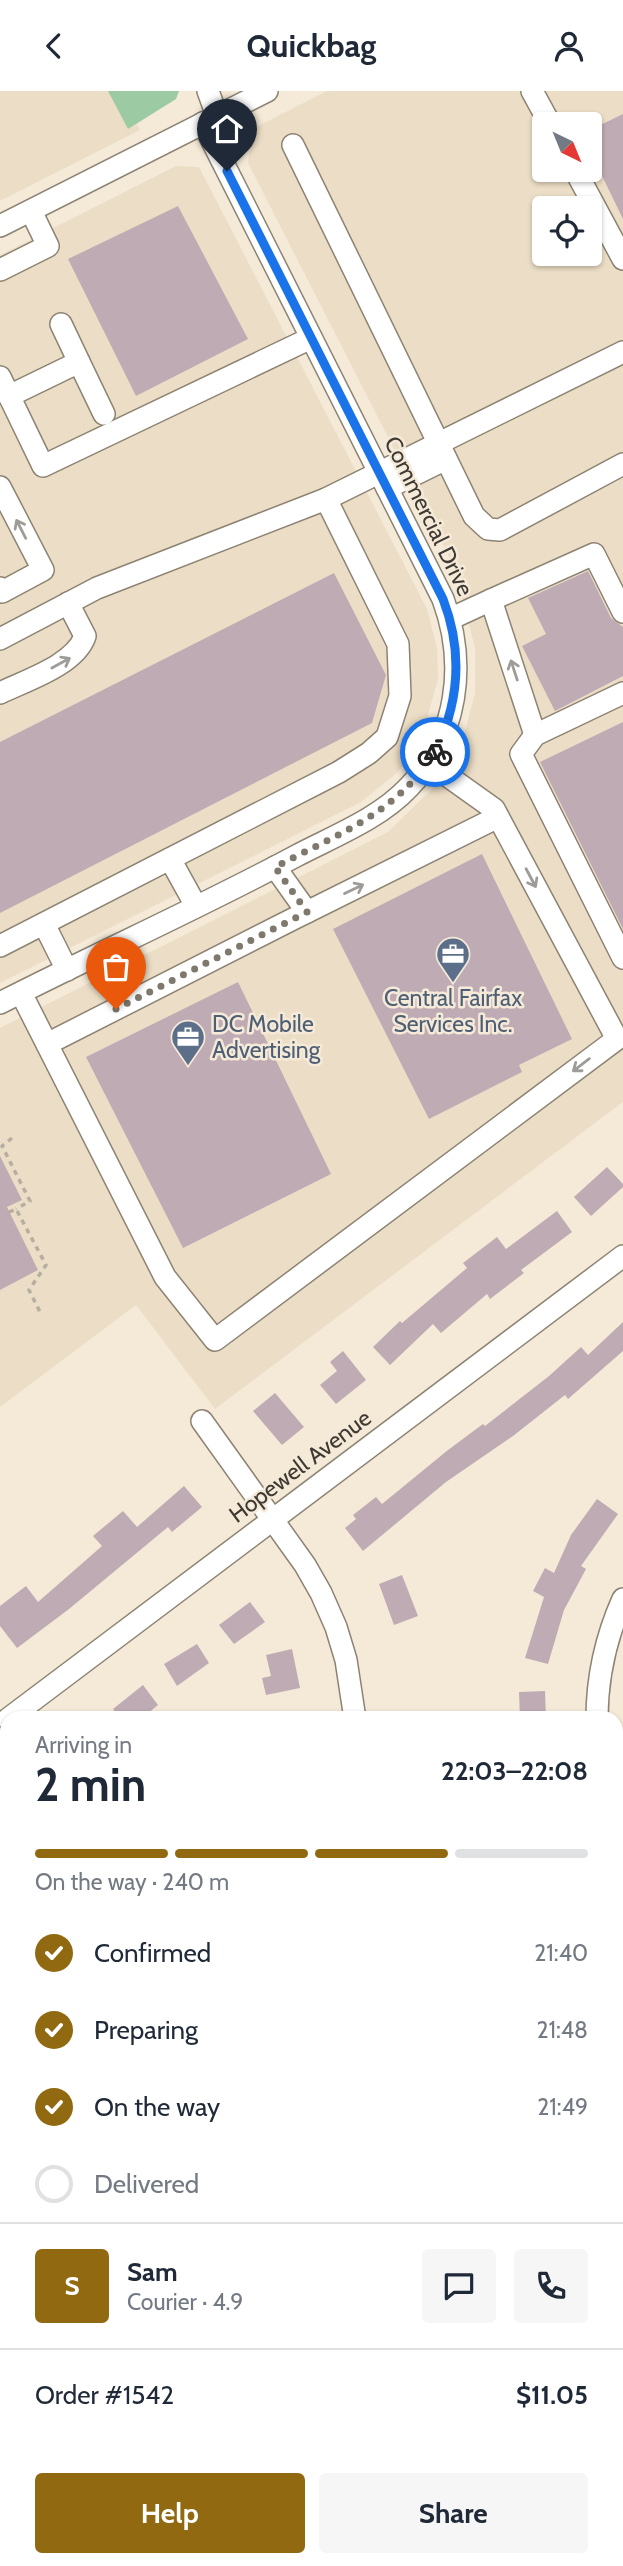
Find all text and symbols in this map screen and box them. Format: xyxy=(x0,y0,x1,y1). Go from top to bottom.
text: Quickbag xyxy=(247,26,376,65)
icon: back xyxy=(35,27,73,65)
icon: person xyxy=(550,27,588,65)
pin xyxy=(197,99,257,171)
icon: home xyxy=(208,110,246,148)
north arrow xyxy=(532,112,602,182)
map controls xyxy=(532,112,602,266)
button: locate xyxy=(532,196,602,266)
street label: Commercial Drive xyxy=(378,432,480,601)
one-way arrow xyxy=(14,519,28,540)
one-way arrow xyxy=(50,656,70,670)
one-way arrow xyxy=(507,660,519,682)
courier xyxy=(400,717,470,787)
icon: bike xyxy=(416,733,454,771)
one-way arrow xyxy=(524,867,538,887)
one-way arrow xyxy=(343,881,364,895)
office icon: Central Fairfax Services Inc. xyxy=(434,935,472,984)
pin xyxy=(86,937,146,1009)
icon: bag xyxy=(97,948,135,986)
place label: Central Fairfax Services Inc. xyxy=(384,984,522,1038)
place label: DC Mobile Advertising xyxy=(212,1010,321,1064)
office icon: DC Mobile Advertising xyxy=(169,1018,207,1067)
one-way arrow xyxy=(573,1058,591,1073)
street label: Hopewell Avenue xyxy=(224,1403,377,1528)
text: Arriving in xyxy=(35,1731,132,1759)
text: 22:03–22:08 xyxy=(441,1755,588,1787)
text: 2 min xyxy=(35,1757,146,1813)
text: On the way · 240 m xyxy=(35,1868,229,1896)
icon: check xyxy=(35,1934,73,1972)
text: Confirmed xyxy=(94,1937,211,1969)
text: 21:40 xyxy=(534,1939,588,1967)
icon: check xyxy=(35,2011,73,2049)
text: Preparing xyxy=(94,2014,198,2046)
text: 21:48 xyxy=(536,2016,588,2044)
icon: check xyxy=(35,2088,73,2126)
text: On the way xyxy=(94,2091,220,2123)
text: 21:49 xyxy=(537,2093,588,2121)
text: Delivered xyxy=(94,2168,199,2200)
button: chat xyxy=(422,2249,496,2323)
button: phone xyxy=(514,2249,588,2323)
text: Sam xyxy=(127,2256,178,2288)
text: S xyxy=(64,2270,80,2302)
text: Courier · 4.9 xyxy=(127,2288,243,2316)
text: Order #1542 xyxy=(35,2379,174,2411)
text: $11.05 xyxy=(516,2379,588,2411)
button: Help xyxy=(35,2473,305,2553)
button: Share xyxy=(319,2473,588,2553)

